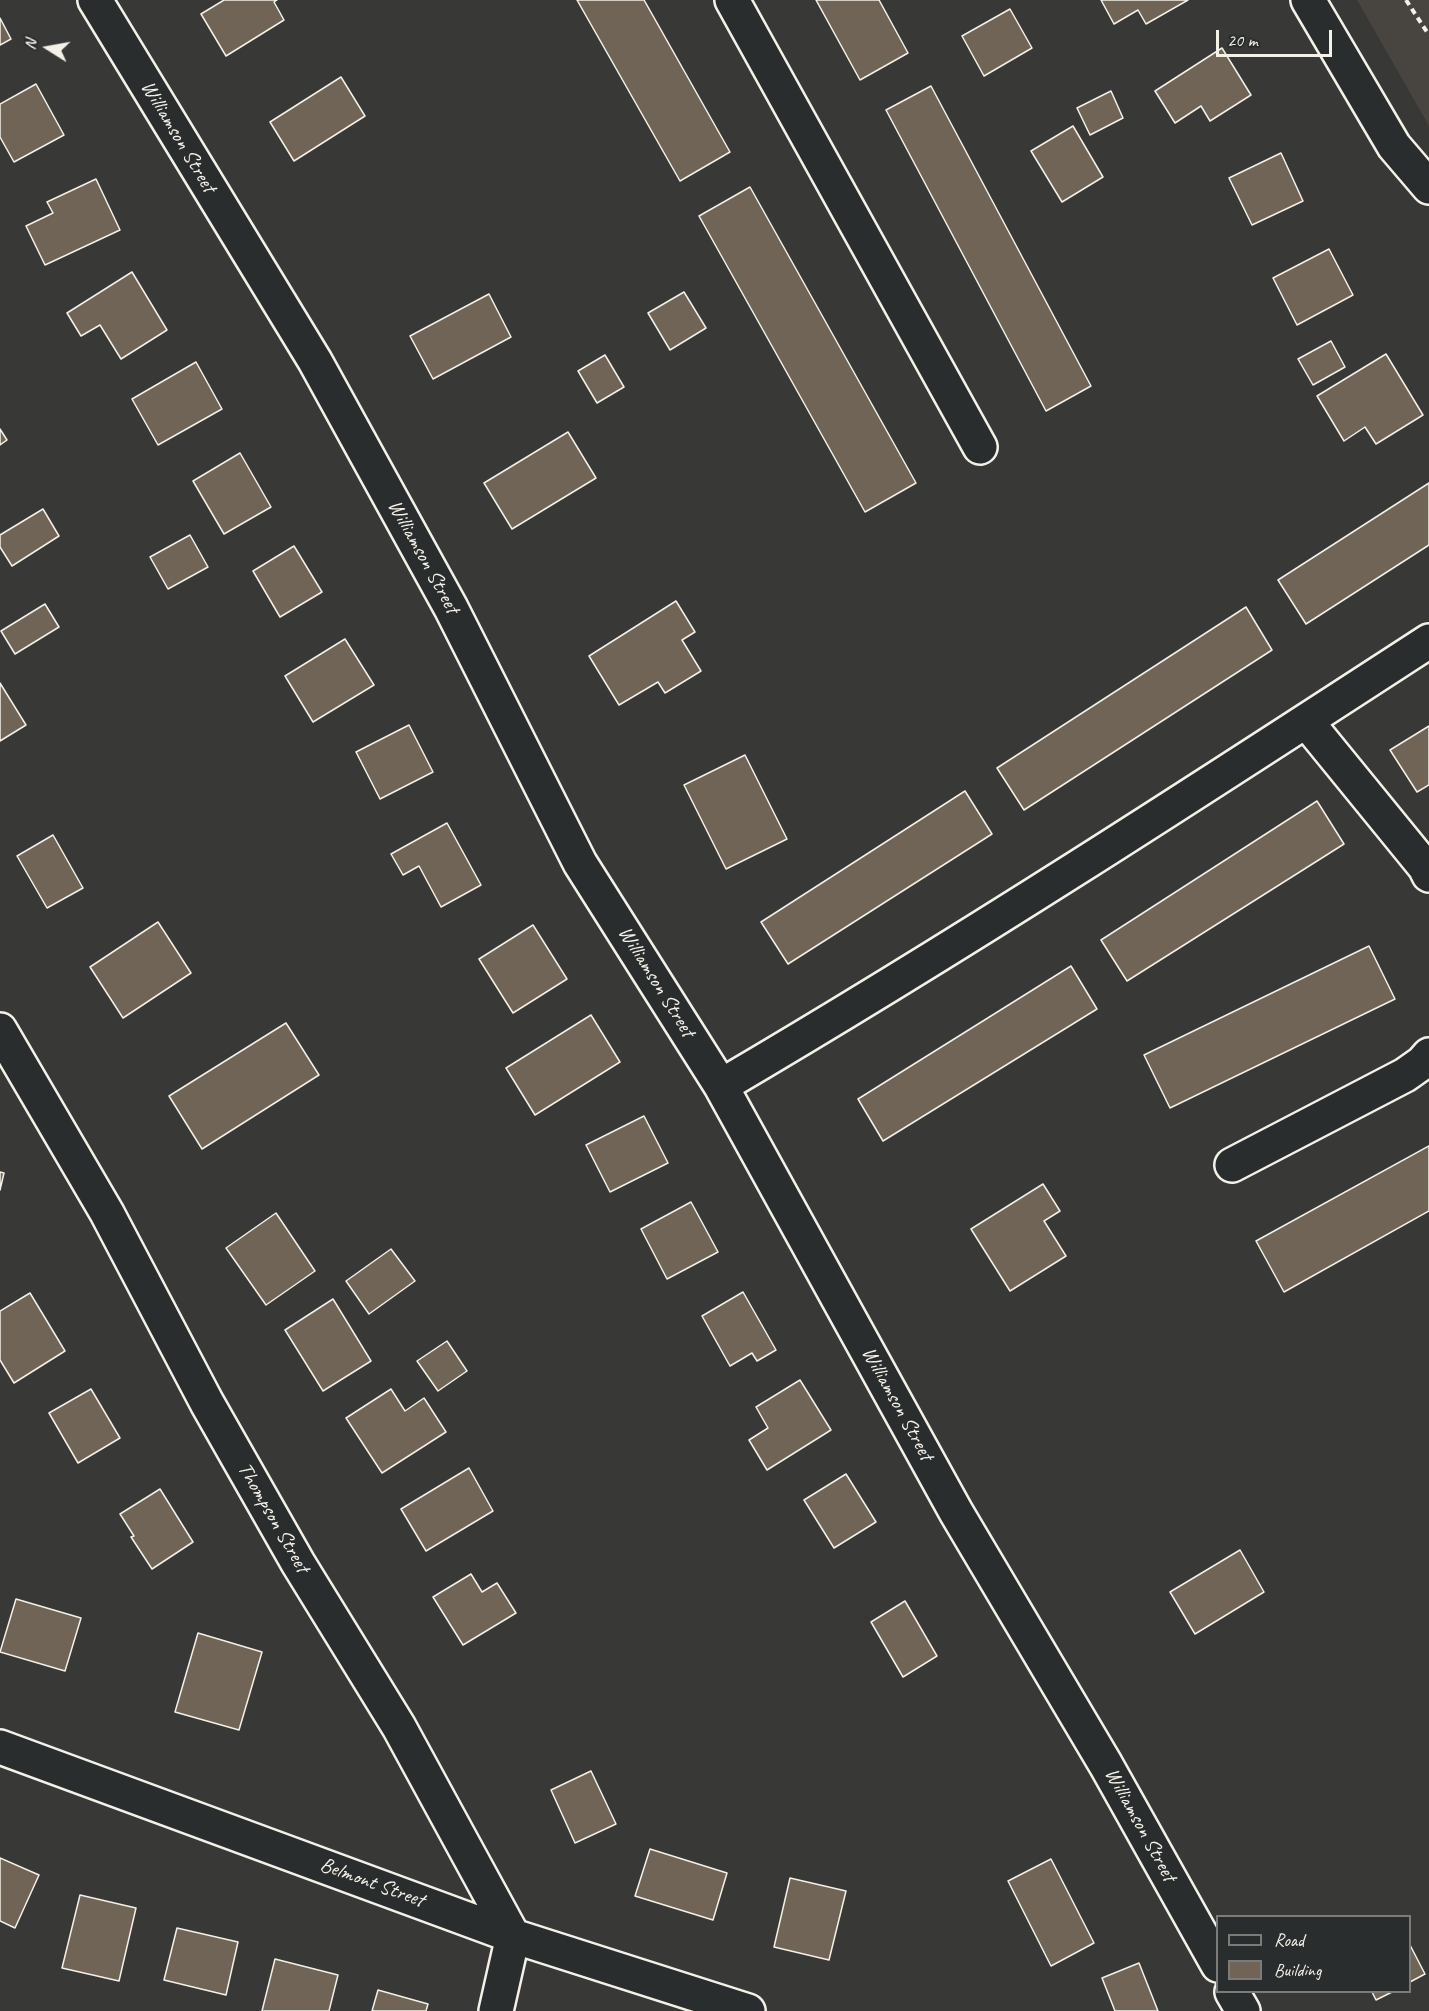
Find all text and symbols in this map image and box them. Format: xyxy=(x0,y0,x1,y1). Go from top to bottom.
north arrow xyxy=(18,18,78,78)
scale bar xyxy=(1219,18,1334,56)
text: 20 m xyxy=(1227,29,1258,51)
text: N xyxy=(20,38,41,51)
street label: Williamson Street xyxy=(135,77,221,197)
street label: Williamson Street xyxy=(381,496,465,618)
street label: Williamson Street xyxy=(612,922,700,1042)
street label: Williamson Street xyxy=(855,1343,939,1465)
street label: Thompson Street xyxy=(231,1459,315,1577)
street label: Williamson Street xyxy=(1098,1764,1182,1886)
street label: Belmont Street xyxy=(316,1853,428,1913)
legend xyxy=(1216,1915,1411,1993)
text: Road xyxy=(1274,1929,1304,1951)
text: Building xyxy=(1274,1959,1321,1981)

